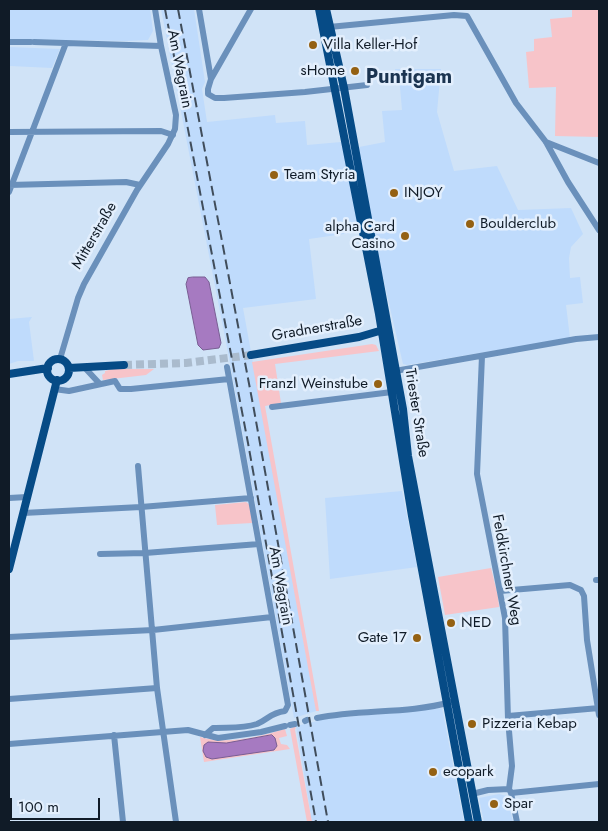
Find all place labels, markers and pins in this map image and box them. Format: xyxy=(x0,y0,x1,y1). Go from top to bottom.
place label: Villa Keller-Hof xyxy=(323,36,417,54)
marker: Villa Keller-Hof xyxy=(307,39,319,51)
place label: sHome xyxy=(301,62,345,80)
marker: sHome xyxy=(349,65,361,77)
place label: Team Styria xyxy=(284,166,355,184)
marker: Team Styria xyxy=(268,169,280,181)
place label: INJOY xyxy=(404,184,443,202)
marker: INJOY xyxy=(388,187,400,199)
place label: Boulderclub xyxy=(480,215,556,233)
place label: alpha Card Casino xyxy=(325,218,395,253)
marker: Boulderclub xyxy=(464,218,476,230)
marker: alpha Card Casino xyxy=(399,230,411,242)
place label: Franzl Weinstube xyxy=(259,375,368,393)
marker: Franzl Weinstube xyxy=(372,378,384,390)
place label: NED xyxy=(461,614,491,632)
marker: NED xyxy=(445,617,457,629)
place label: Gate 17 xyxy=(358,629,407,647)
marker: Gate 17 xyxy=(411,632,423,644)
place label: Pizzeria Kebap xyxy=(482,715,577,733)
marker: Pizzeria Kebap xyxy=(466,718,478,730)
place label: ecopark xyxy=(443,763,494,781)
marker: ecopark xyxy=(427,766,439,778)
place label: Spar xyxy=(504,795,533,813)
marker: Spar xyxy=(488,798,500,810)

